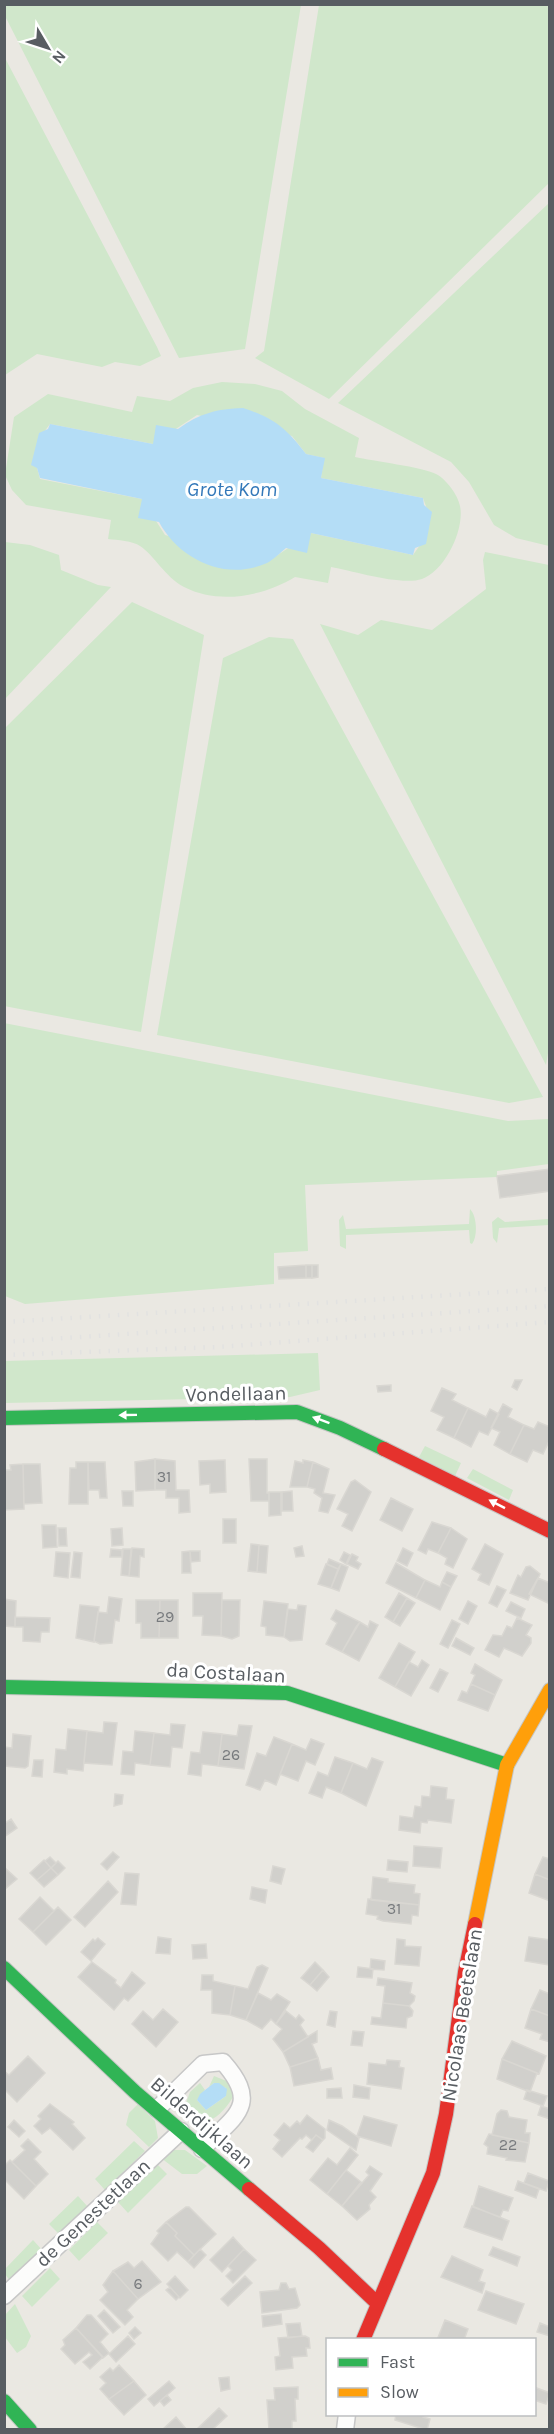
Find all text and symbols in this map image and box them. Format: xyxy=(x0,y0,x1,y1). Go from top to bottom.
north arrow xyxy=(18,18,78,78)
text: N xyxy=(48,47,70,68)
water label: Grote Kom xyxy=(187,477,277,501)
street label: Vondellaan xyxy=(185,1382,287,1406)
one-way arrow xyxy=(118,1410,137,1420)
one-way arrow xyxy=(312,1415,330,1425)
house number: 31 xyxy=(157,1467,171,1486)
one-way arrow xyxy=(489,1499,506,1509)
house number: 29 xyxy=(156,1607,174,1626)
street label: da Costalaan xyxy=(166,1658,286,1688)
house number: 26 xyxy=(222,1745,240,1764)
house number: 31 xyxy=(387,1899,401,1918)
street label: Nicolaas Beetslaan xyxy=(437,1927,487,2103)
street label: Bilderdijklaan xyxy=(146,2072,258,2174)
house number: 22 xyxy=(499,2135,517,2154)
street label: de Genestetlaan xyxy=(31,2154,155,2272)
house number: 6 xyxy=(133,2274,143,2293)
legend xyxy=(326,2338,536,2416)
text: Fast xyxy=(380,2351,415,2373)
text: Slow xyxy=(380,2381,419,2403)

